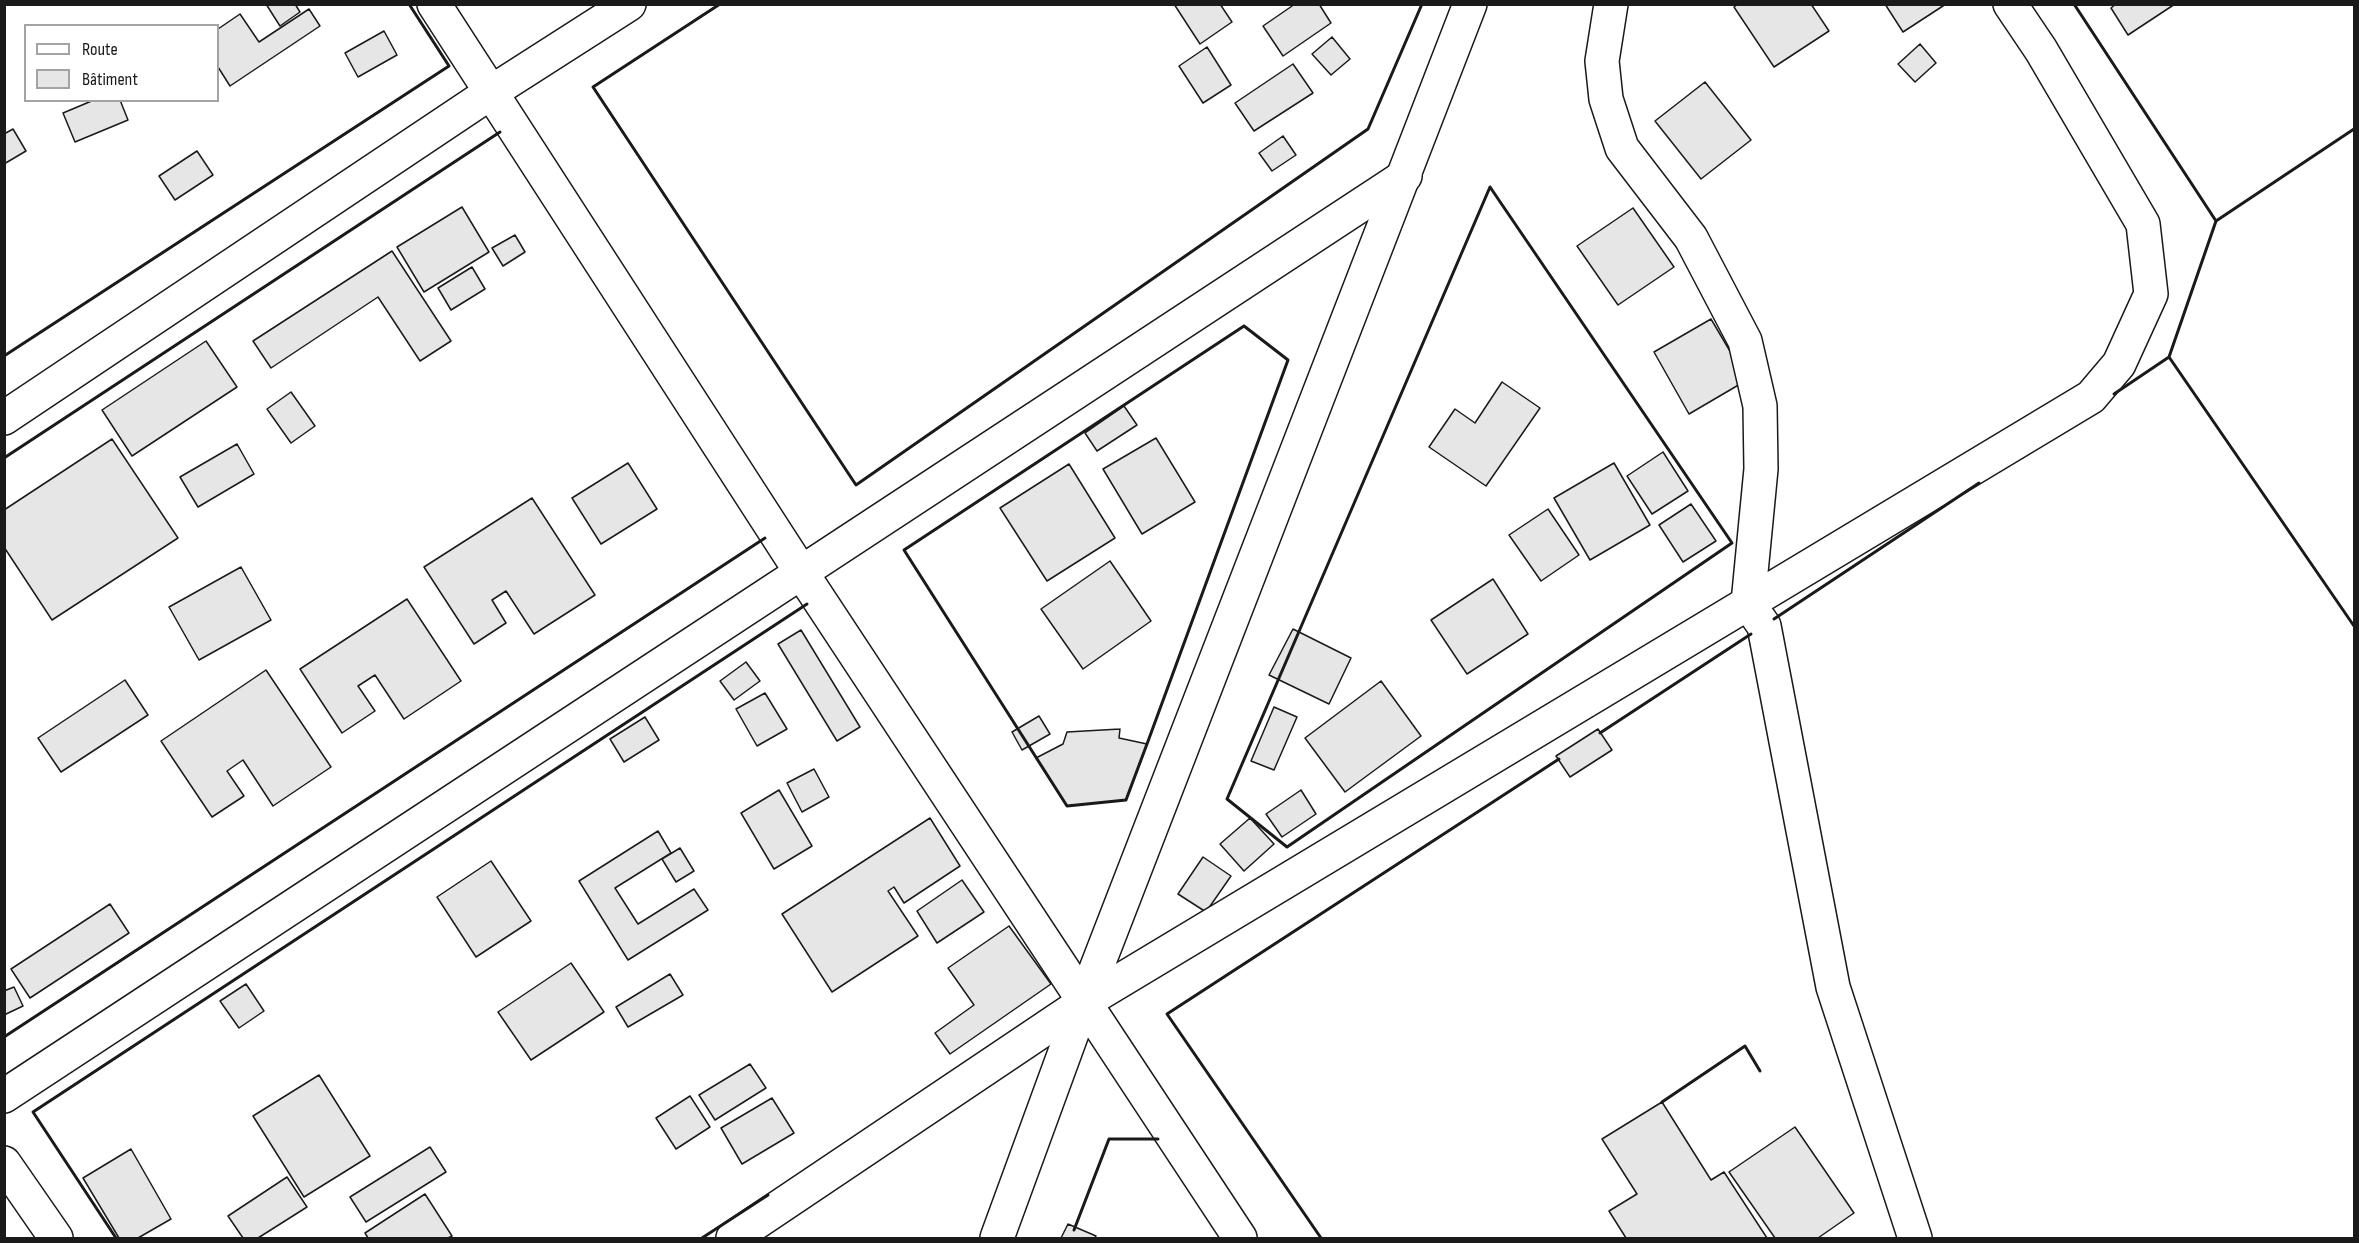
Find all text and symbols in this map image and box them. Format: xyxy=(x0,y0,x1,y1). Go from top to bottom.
legend xyxy=(24,24,219,102)
text: Route xyxy=(82,39,118,60)
text: Bâtiment xyxy=(82,69,138,90)

